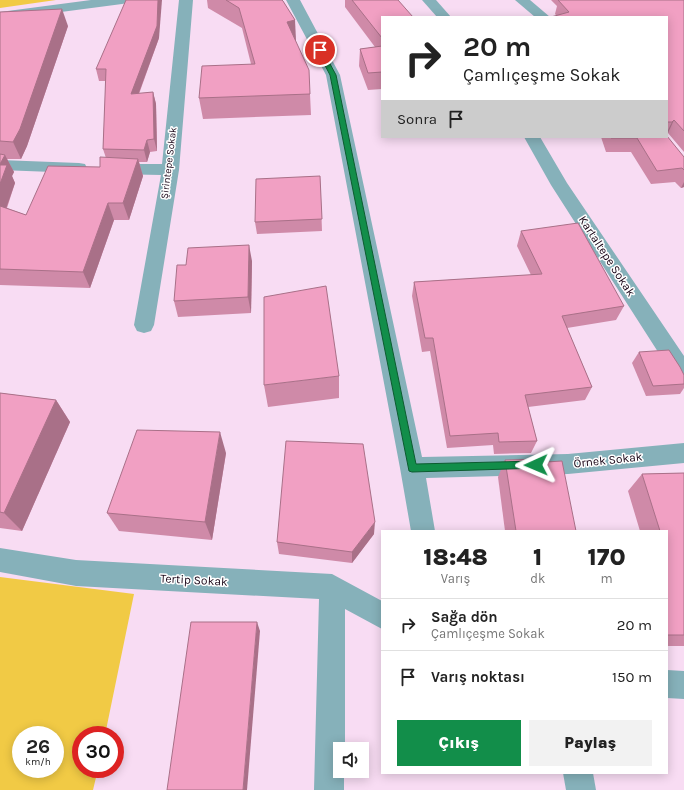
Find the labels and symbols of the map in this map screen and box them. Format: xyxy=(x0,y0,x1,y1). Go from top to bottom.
pin xyxy=(303,33,337,67)
street label: Şirintepe Sokak xyxy=(159,126,179,200)
street label: Kartaltepe Sokak xyxy=(576,213,638,299)
position arrow xyxy=(515,444,557,486)
street label: Örnek Sokak xyxy=(573,449,643,471)
street label: Tertip Sokak xyxy=(160,571,228,589)
speed limit sign: 30 xyxy=(72,726,124,778)

